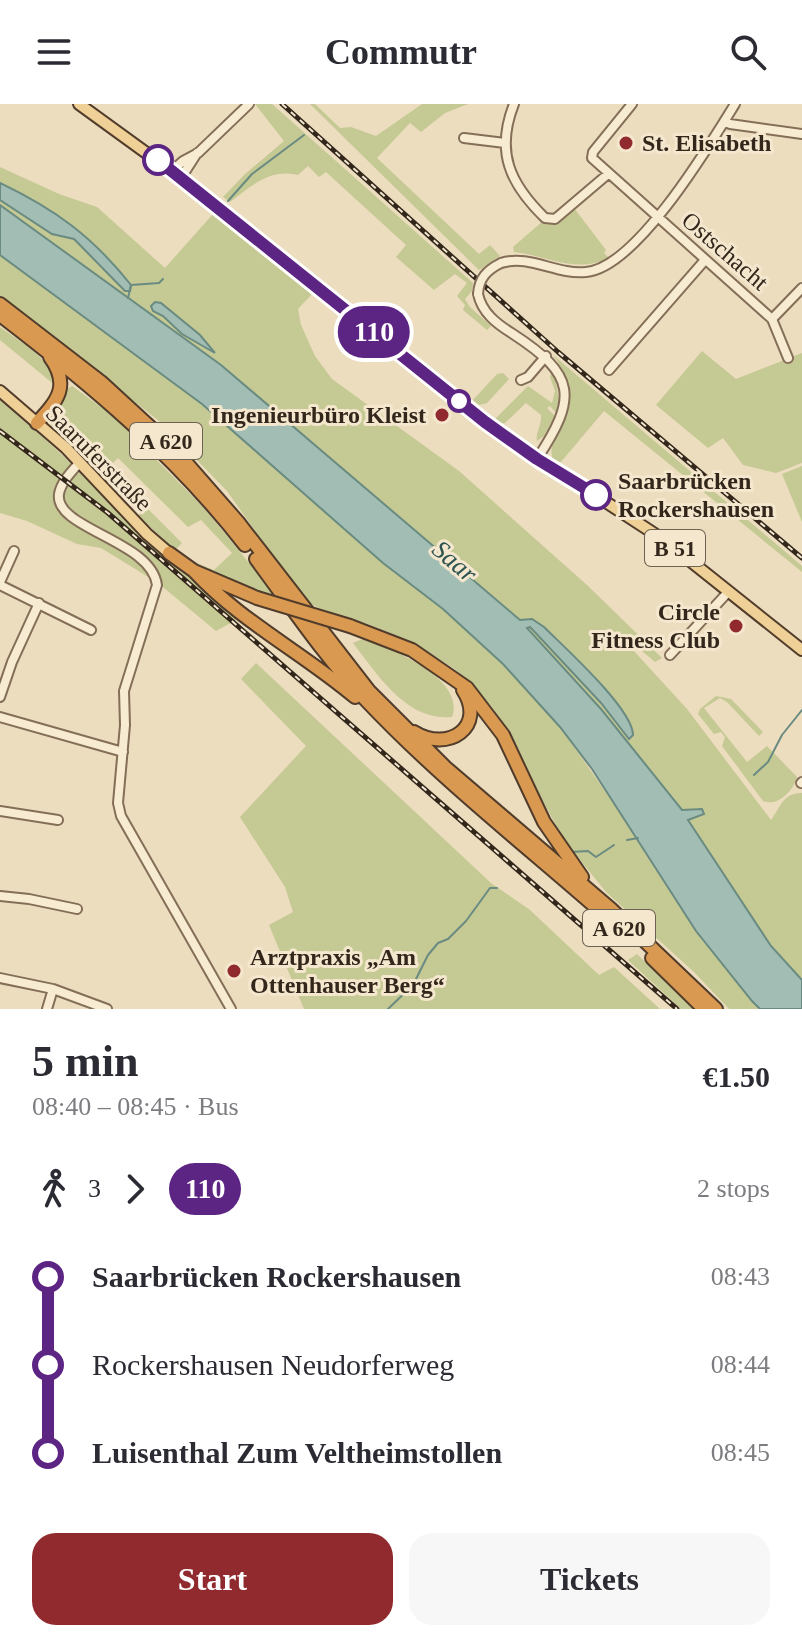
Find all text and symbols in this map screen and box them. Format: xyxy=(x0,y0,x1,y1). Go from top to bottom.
icon: menu xyxy=(32,30,76,74)
icon: search xyxy=(726,30,770,74)
text: Commutr xyxy=(325,32,477,72)
place label: St. Elisabeth xyxy=(642,130,771,156)
marker: St. Elisabeth xyxy=(617,134,635,152)
unlabelled marker xyxy=(143,145,173,175)
street label: Ostschacht xyxy=(677,207,774,296)
line badge: 110 xyxy=(328,306,420,358)
text: 110 xyxy=(354,316,394,347)
unlabelled marker xyxy=(448,390,470,412)
street label: Saaruferstraße xyxy=(41,400,157,516)
place label: Ingenieurbüro Kleist xyxy=(211,402,426,428)
marker: Ingenieurbüro Kleist xyxy=(433,406,451,424)
road number: A 620 xyxy=(130,423,202,459)
place label: Saarbrücken Rockershausen xyxy=(618,468,774,522)
marker: Saarbrücken Rockershausen xyxy=(581,480,611,510)
road number: B 51 xyxy=(645,530,705,566)
water label: Saar xyxy=(427,534,483,589)
place label: Circle Fitness Club xyxy=(591,599,720,653)
marker: Circle Fitness Club xyxy=(727,617,745,635)
road number: A 620 xyxy=(583,910,655,946)
place label: Arztpraxis „Am Ottenhauser Berg“ xyxy=(250,944,445,998)
marker: Arztpraxis „Am Ottenhauser Berg“ xyxy=(225,962,243,980)
text: 5 min xyxy=(32,1037,138,1086)
text: €1.50 xyxy=(703,1060,770,1093)
text: 08:40 – 08:45 · Bus xyxy=(32,1092,239,1121)
icon: walk xyxy=(32,1167,76,1211)
icon: forward xyxy=(113,1167,157,1211)
text: 110 xyxy=(185,1173,225,1204)
text: 3 xyxy=(88,1174,101,1203)
text: 2 stops xyxy=(697,1174,770,1203)
text: Saarbrücken Rockershausen xyxy=(92,1260,461,1293)
text: 08:43 xyxy=(711,1262,770,1291)
text: Rockershausen Neudorferweg xyxy=(92,1348,454,1381)
text: 08:44 xyxy=(711,1350,770,1379)
text: Luisenthal Zum Veltheimstollen xyxy=(92,1436,502,1469)
text: 08:45 xyxy=(711,1438,770,1467)
button: Start xyxy=(32,1533,393,1625)
button: Tickets xyxy=(409,1533,770,1625)

